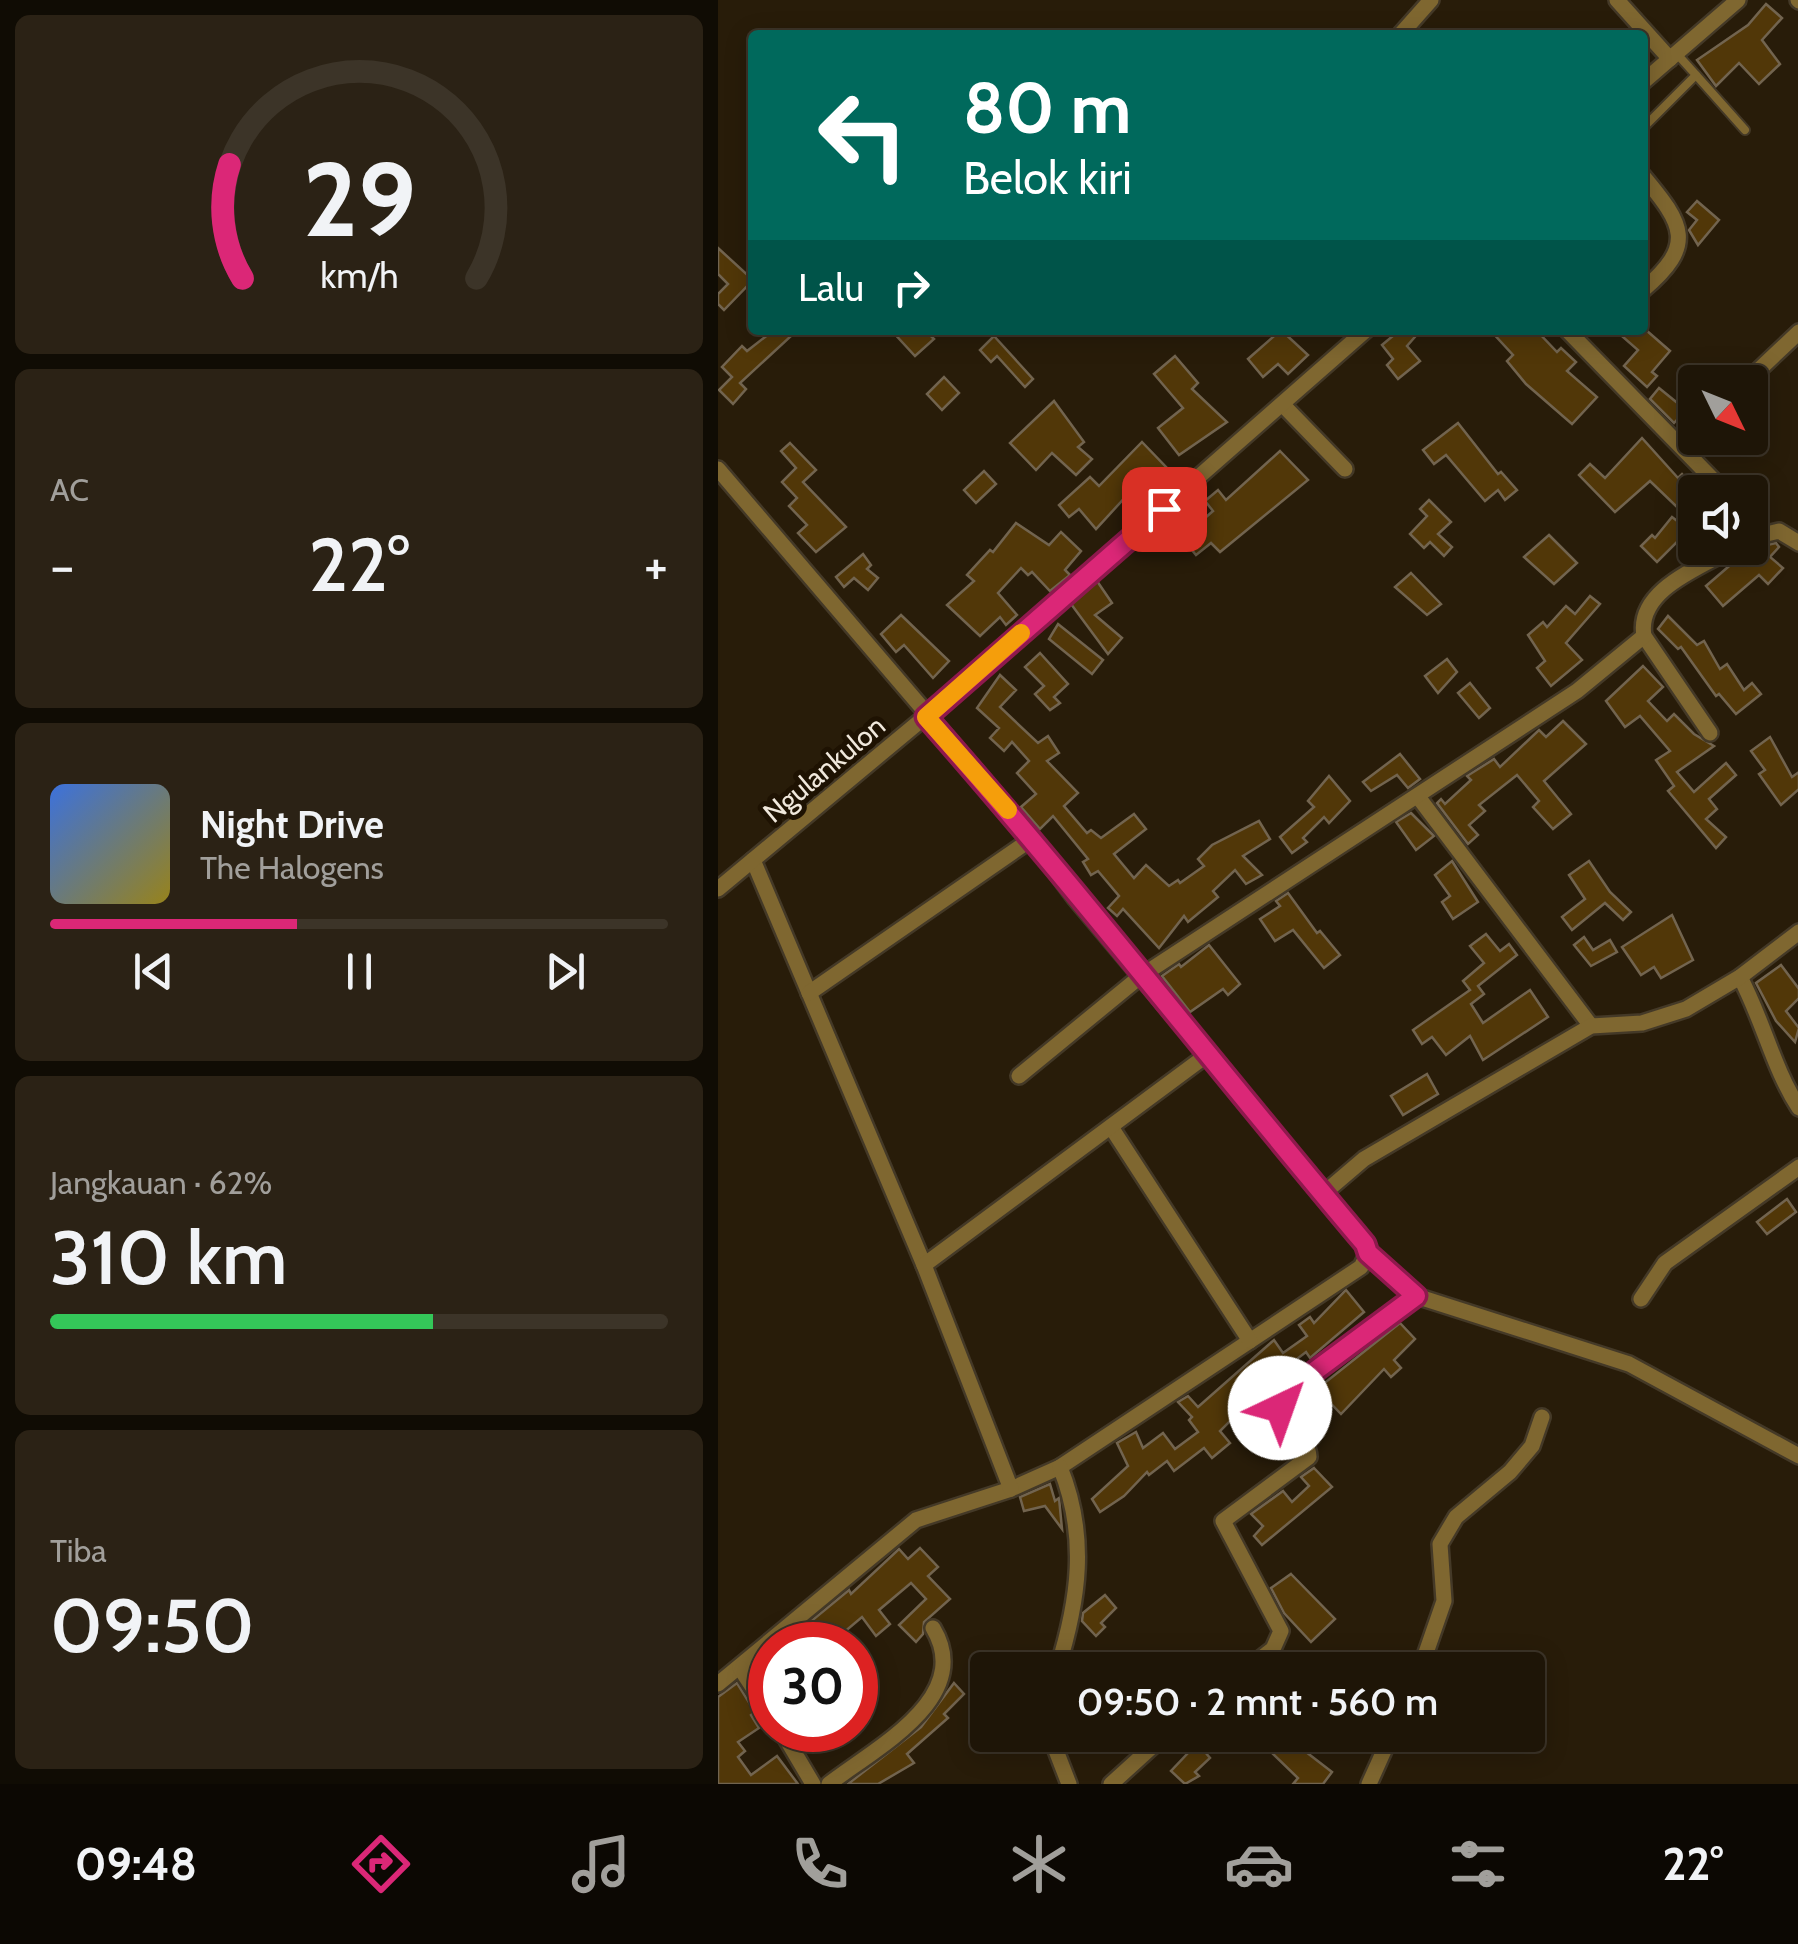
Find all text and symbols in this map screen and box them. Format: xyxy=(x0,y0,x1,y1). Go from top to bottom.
text: 80 m xyxy=(963,65,1131,151)
icon: left xyxy=(798,70,928,200)
text: 29 xyxy=(302,136,416,262)
text: Belok kiri xyxy=(963,151,1132,205)
text: km/h xyxy=(320,254,398,297)
icon: right xyxy=(884,260,939,315)
text: Lalu xyxy=(798,264,864,311)
north arrow xyxy=(1678,365,1768,455)
map controls xyxy=(1678,365,1768,565)
pin xyxy=(1122,467,1207,552)
text: AC xyxy=(50,470,89,509)
button: sound xyxy=(1678,475,1768,565)
icon: arrive xyxy=(1137,482,1192,537)
text: 22° xyxy=(309,519,409,610)
text: − xyxy=(50,532,74,599)
text: + xyxy=(644,532,668,599)
street label: Ngulankulon xyxy=(756,708,892,830)
text: Night Drive xyxy=(200,801,384,848)
text: The Halogens xyxy=(200,848,384,887)
icon: previous xyxy=(126,944,181,999)
icon: pause xyxy=(332,944,387,999)
icon: next xyxy=(538,944,593,999)
text: Jangkauan · 62% xyxy=(50,1163,272,1202)
text: 310 km xyxy=(50,1212,287,1303)
position arrow xyxy=(1228,1356,1332,1460)
text: Tiba xyxy=(50,1531,107,1570)
text: 09:50 xyxy=(50,1580,254,1671)
speed limit sign: 30 xyxy=(748,1622,878,1752)
text: 09:50 · 2 mnt · 560 m xyxy=(1077,1678,1438,1725)
icon: directions xyxy=(346,1829,416,1899)
icon: music xyxy=(566,1829,636,1899)
icon: phone xyxy=(785,1829,855,1899)
icon: climate xyxy=(1004,1829,1074,1899)
icon: car xyxy=(1224,1829,1294,1899)
icon: filters xyxy=(1443,1829,1513,1899)
text: 09:48 xyxy=(75,1837,197,1891)
text: 22° xyxy=(1663,1837,1723,1891)

